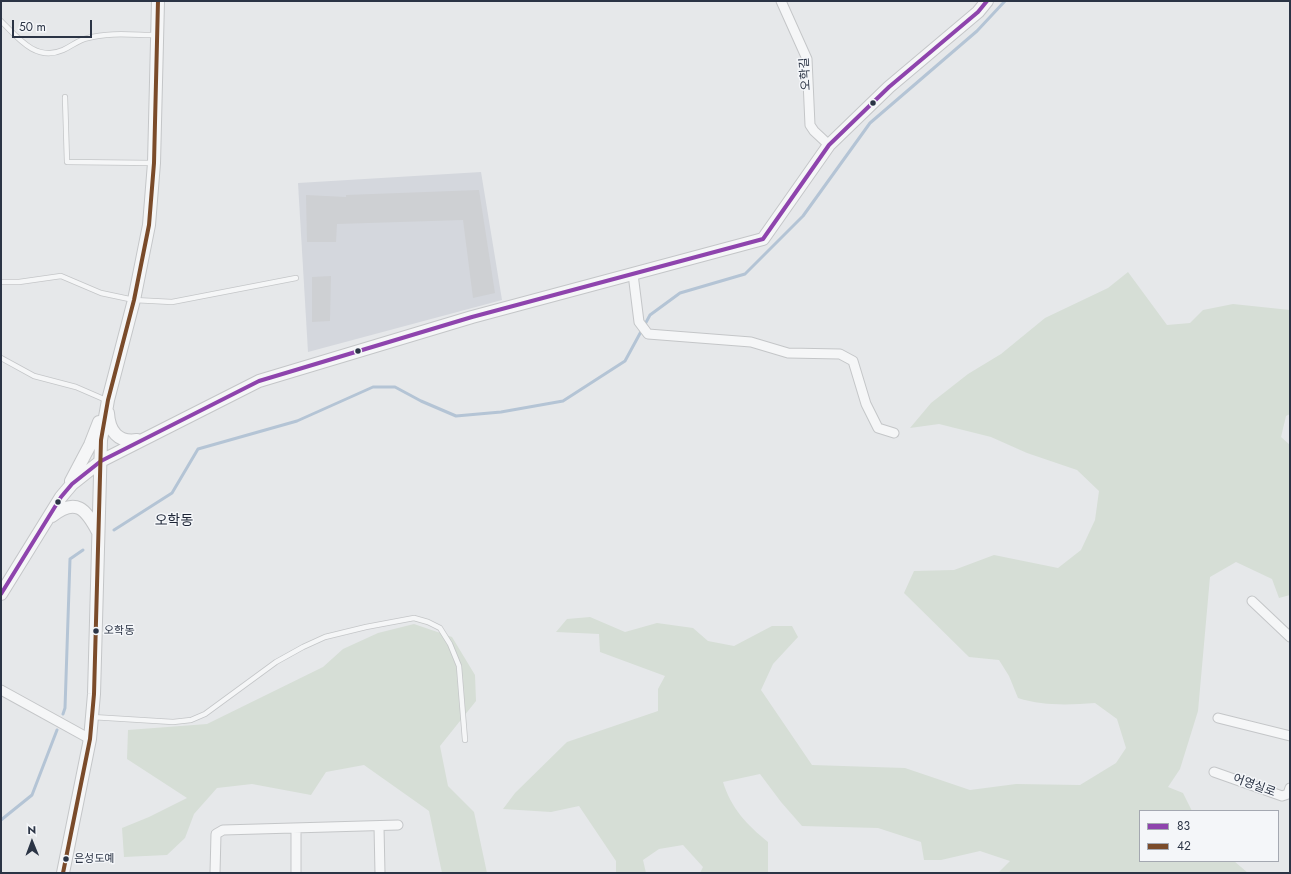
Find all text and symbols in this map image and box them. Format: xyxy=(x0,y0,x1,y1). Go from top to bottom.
scale bar xyxy=(14,12,94,38)
text: 50 m xyxy=(19,18,46,36)
street label: 오학길 xyxy=(798,57,814,91)
unlabelled marker xyxy=(868,98,878,108)
unlabelled marker xyxy=(353,346,363,356)
unlabelled marker xyxy=(53,497,63,507)
district label: 오학동 xyxy=(155,514,193,530)
place label: 오학동 xyxy=(104,624,134,638)
marker: 오학동 xyxy=(91,626,101,636)
street label: 어영실로 xyxy=(1231,772,1277,800)
legend xyxy=(1139,810,1279,862)
text: 83 xyxy=(1177,817,1190,835)
north arrow xyxy=(12,822,52,862)
text: N xyxy=(27,822,36,838)
text: 42 xyxy=(1177,837,1191,855)
place label: 은성도예 xyxy=(74,852,114,866)
marker: 은성도예 xyxy=(61,854,71,864)

